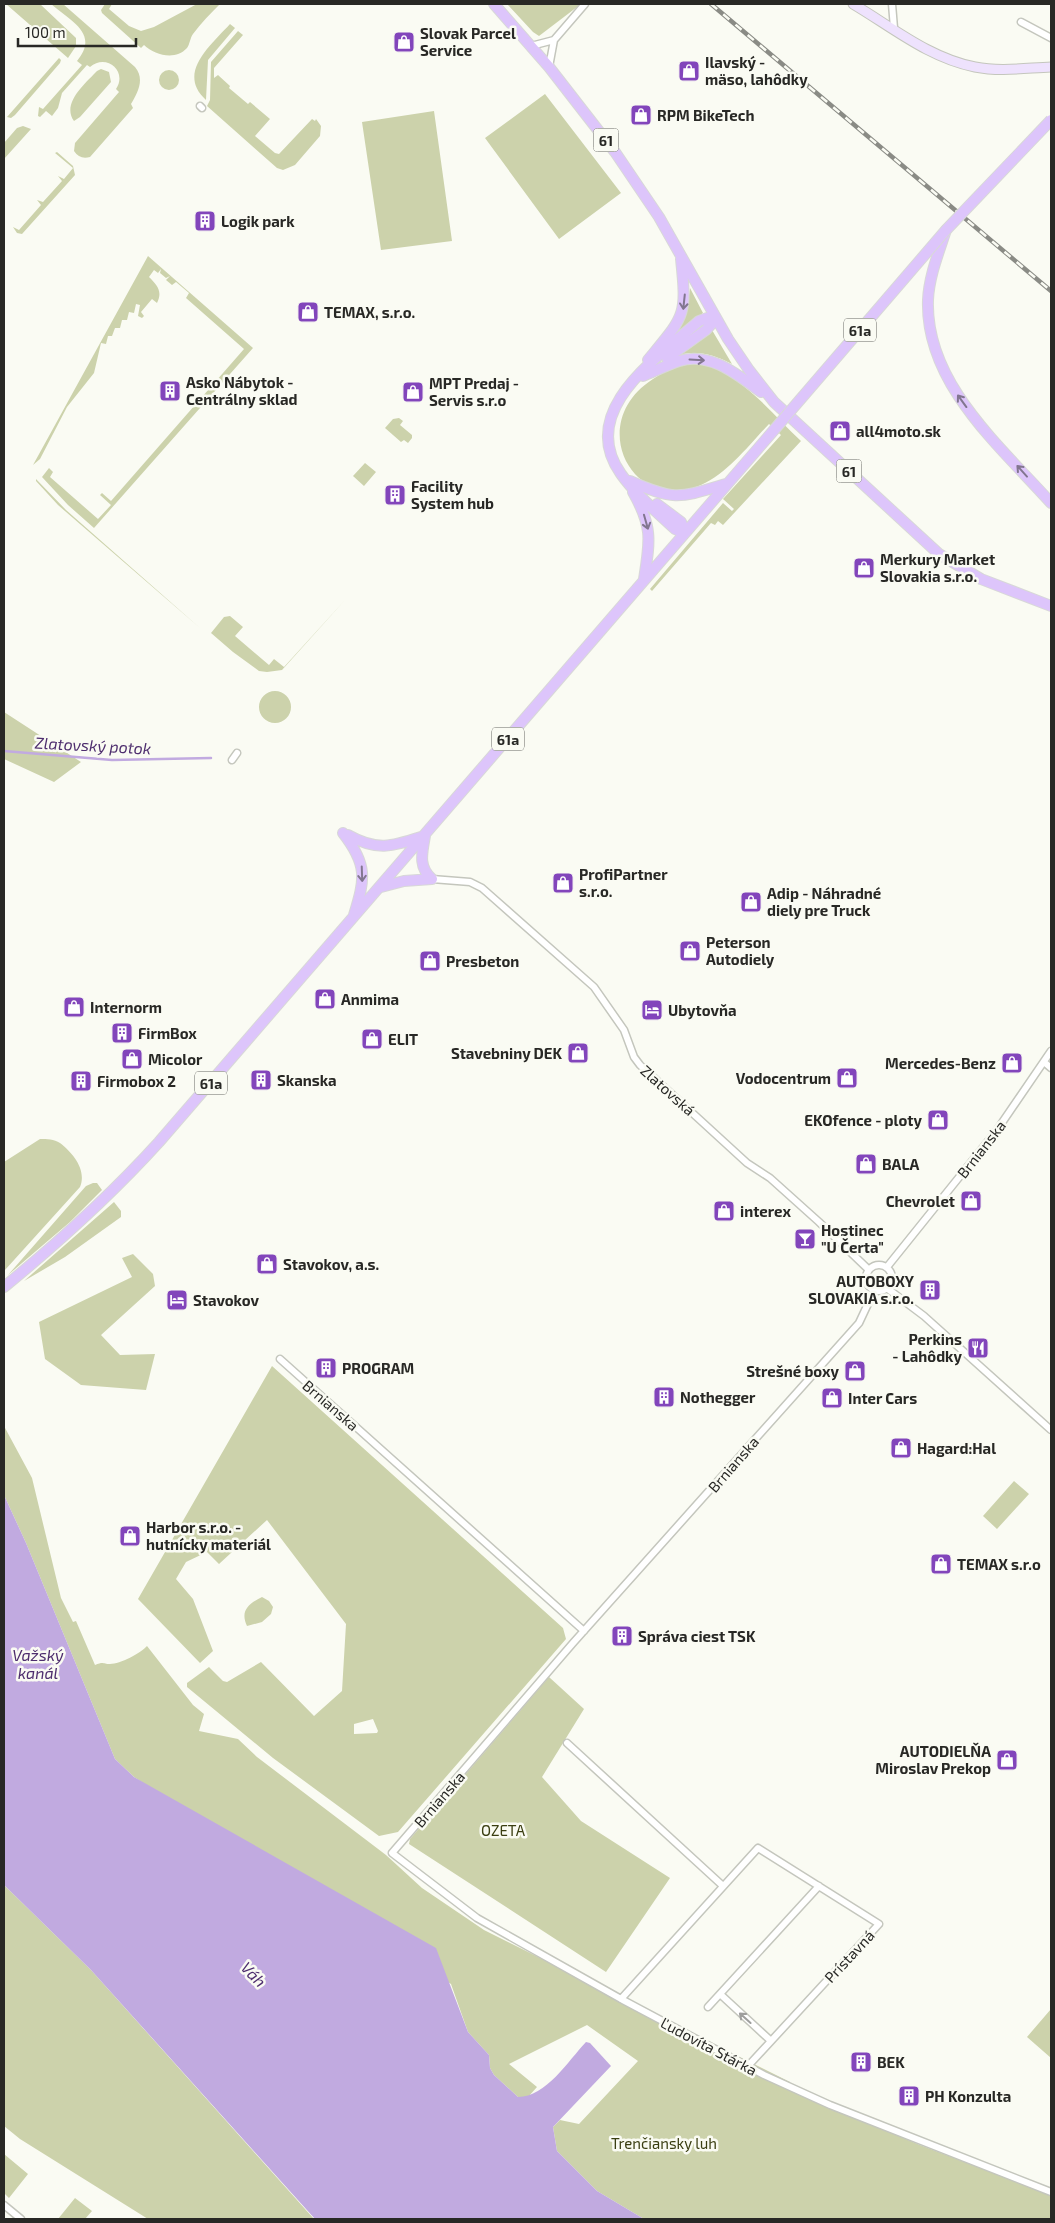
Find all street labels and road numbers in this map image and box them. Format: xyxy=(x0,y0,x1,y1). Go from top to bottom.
road number: 61 xyxy=(594,128,618,152)
road number: 61a xyxy=(844,318,876,342)
road number: 61 xyxy=(836,460,862,482)
road number: 61a xyxy=(492,728,524,751)
street label: Zlatovská xyxy=(637,1061,699,1119)
road number: 61a xyxy=(195,1072,227,1094)
street label: Brnianska xyxy=(953,1117,1009,1181)
street label: Brnianska xyxy=(299,1376,363,1434)
street label: Brnianska xyxy=(704,1432,762,1496)
street label: Brnianska xyxy=(410,1767,468,1831)
street label: Prístavná xyxy=(820,1926,878,1986)
street label: Ľudovíta Stárka xyxy=(658,2013,760,2079)

